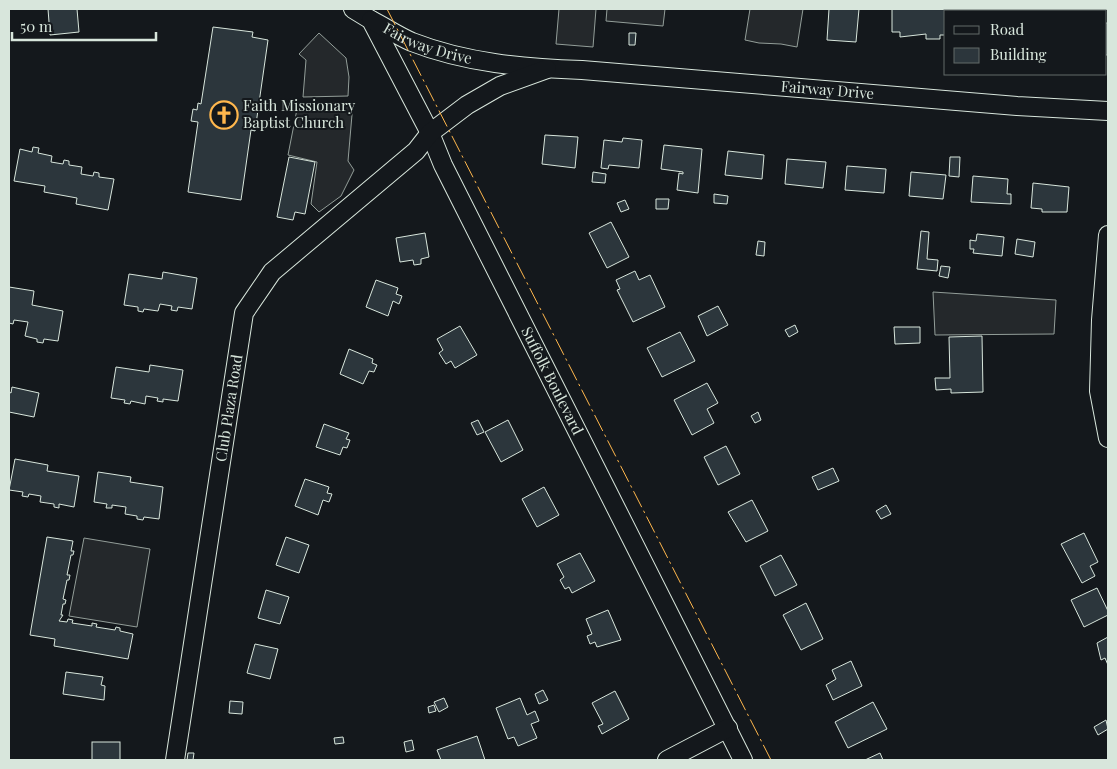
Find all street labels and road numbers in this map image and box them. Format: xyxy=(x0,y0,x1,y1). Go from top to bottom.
street label: Fairway Drive xyxy=(380,18,474,68)
street label: Fairway Drive xyxy=(780,76,875,103)
street label: Suffolk Boulevard xyxy=(517,323,589,438)
street label: Club Plaza Road xyxy=(210,353,247,463)

